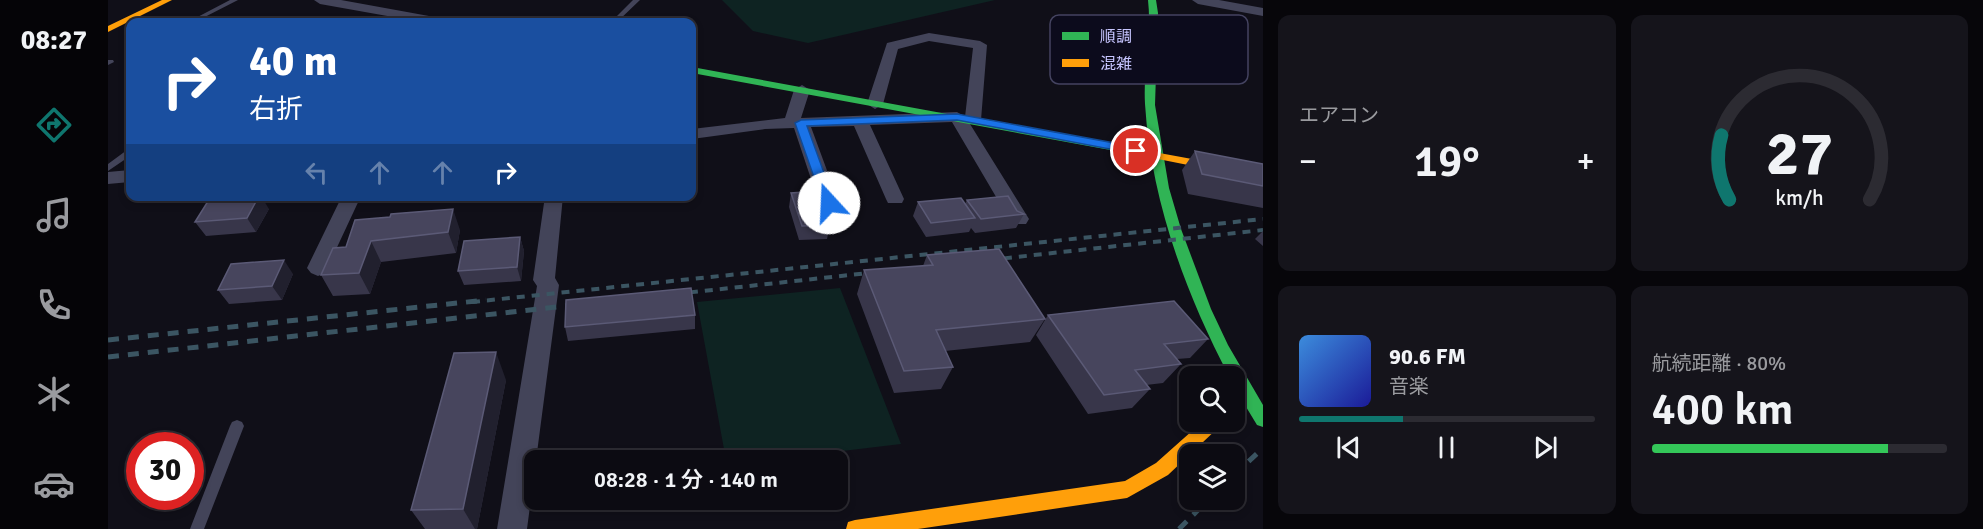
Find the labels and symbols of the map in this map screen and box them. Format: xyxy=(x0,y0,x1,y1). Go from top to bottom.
legend xyxy=(1050,15,1248,84)
text: 順調 xyxy=(1100,27,1132,47)
text: 混雑 xyxy=(1100,54,1132,74)
pin xyxy=(1110,125,1161,176)
position arrow xyxy=(797,171,861,235)
speed limit sign: 30 xyxy=(126,432,204,510)

